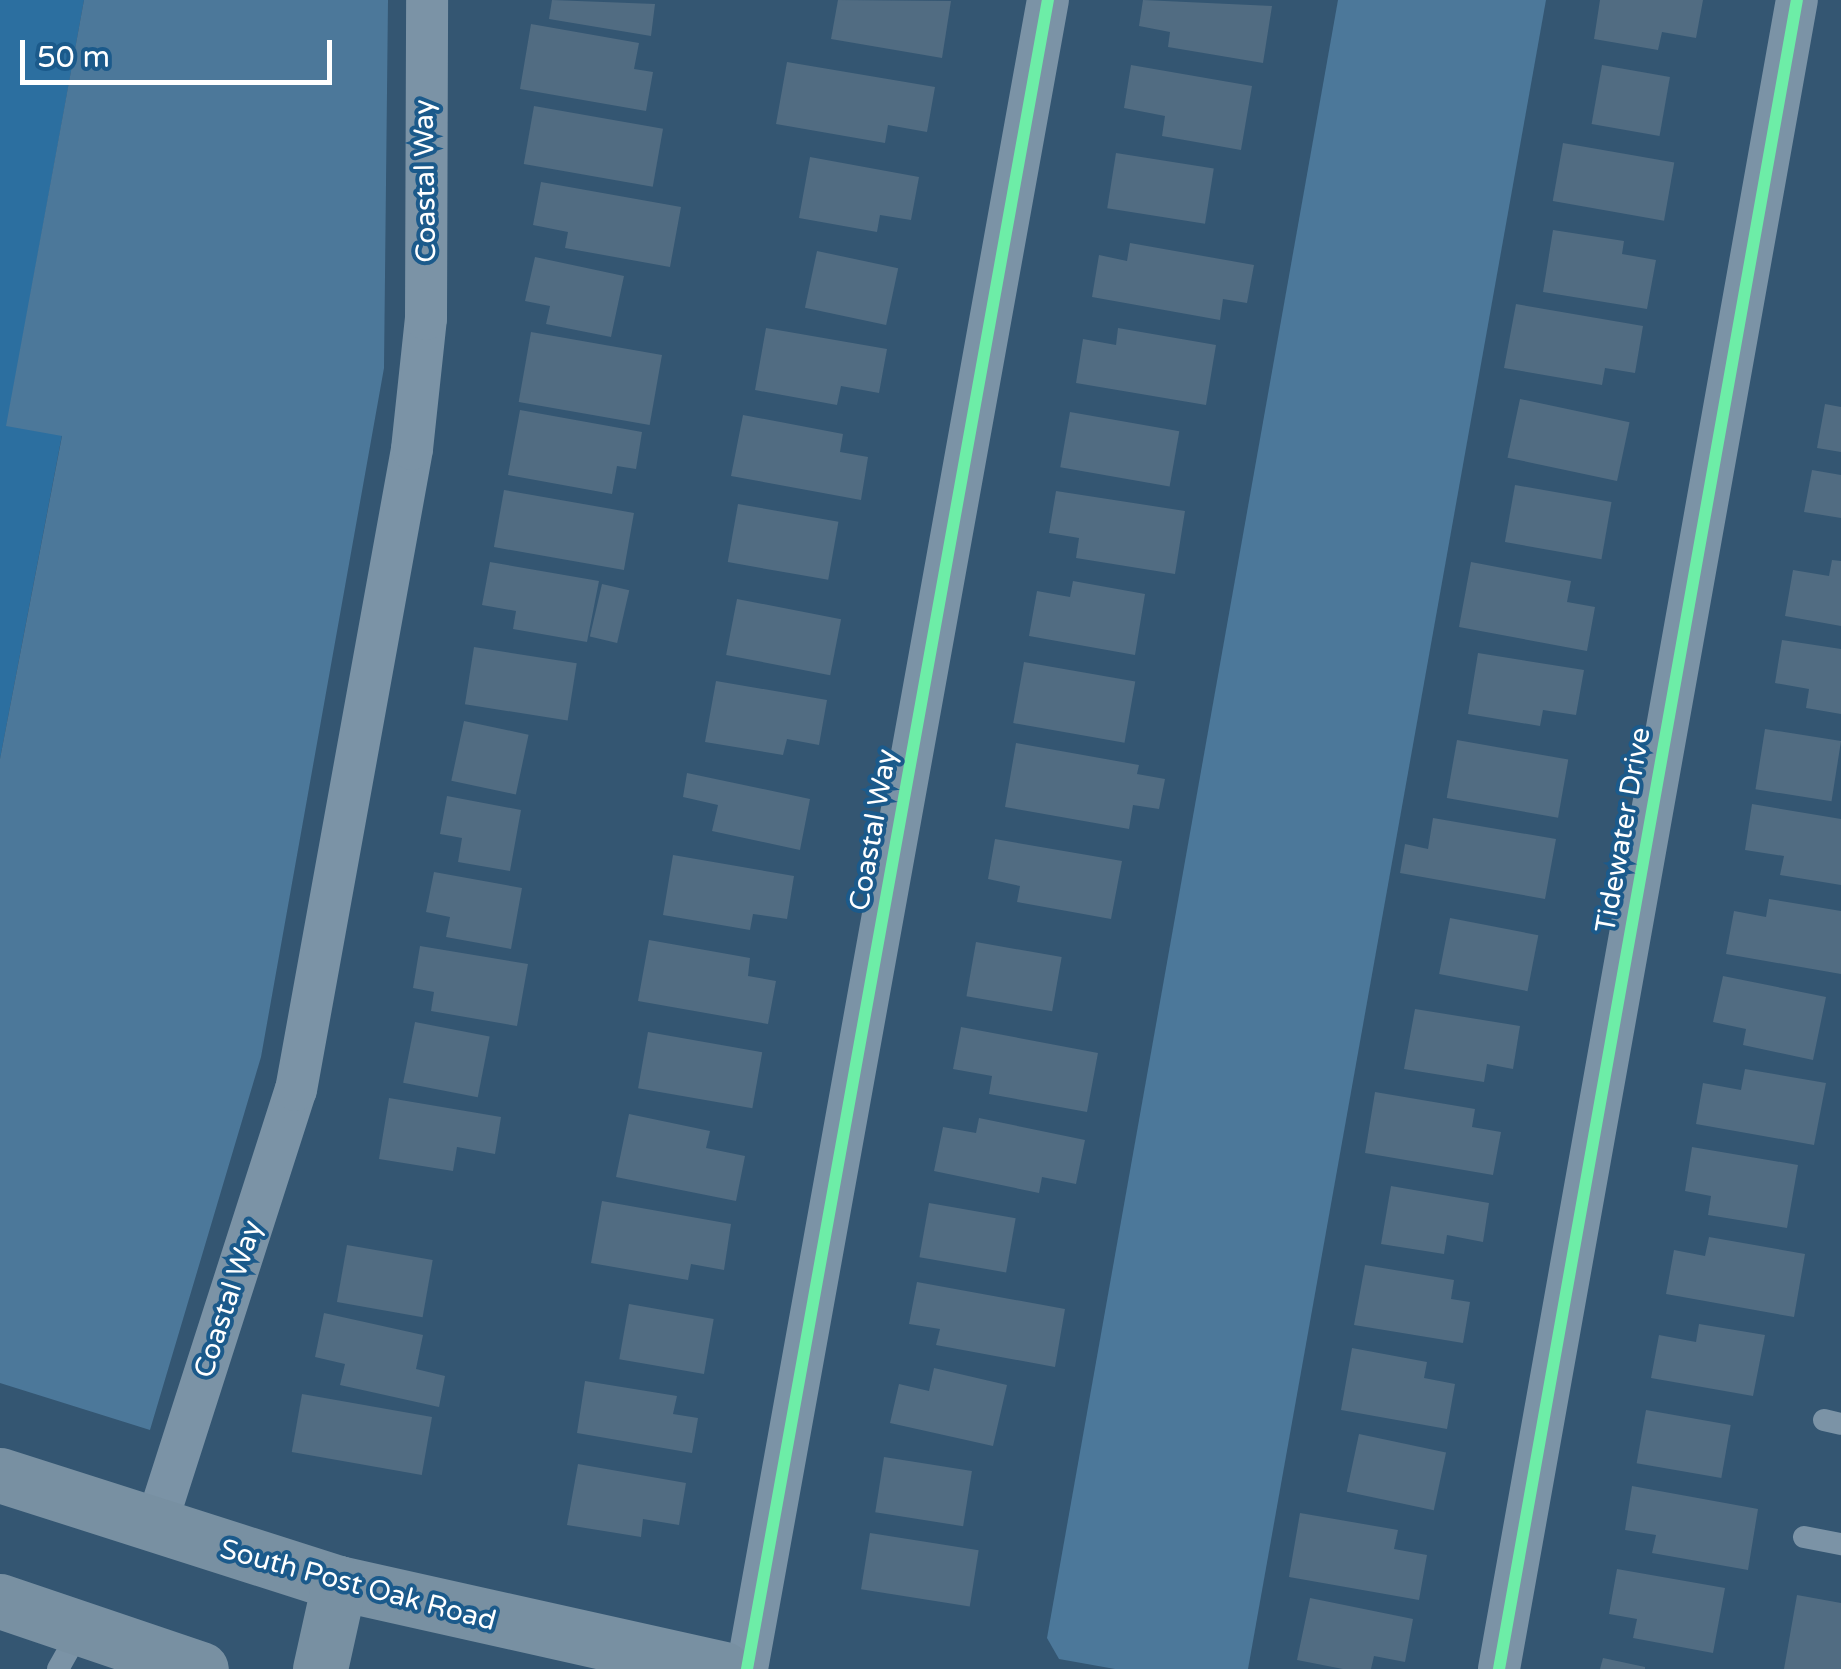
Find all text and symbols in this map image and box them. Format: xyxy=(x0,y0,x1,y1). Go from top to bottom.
scale bar xyxy=(25,20,338,82)
text: 50 m xyxy=(37,39,110,76)
street label: Coastal Way xyxy=(407,99,443,263)
street label: Tidewater Drive xyxy=(1588,725,1658,935)
street label: Coastal Way xyxy=(842,747,904,913)
street label: Coastal Way xyxy=(187,1216,269,1382)
street label: South Post Oak Road xyxy=(216,1532,500,1638)

